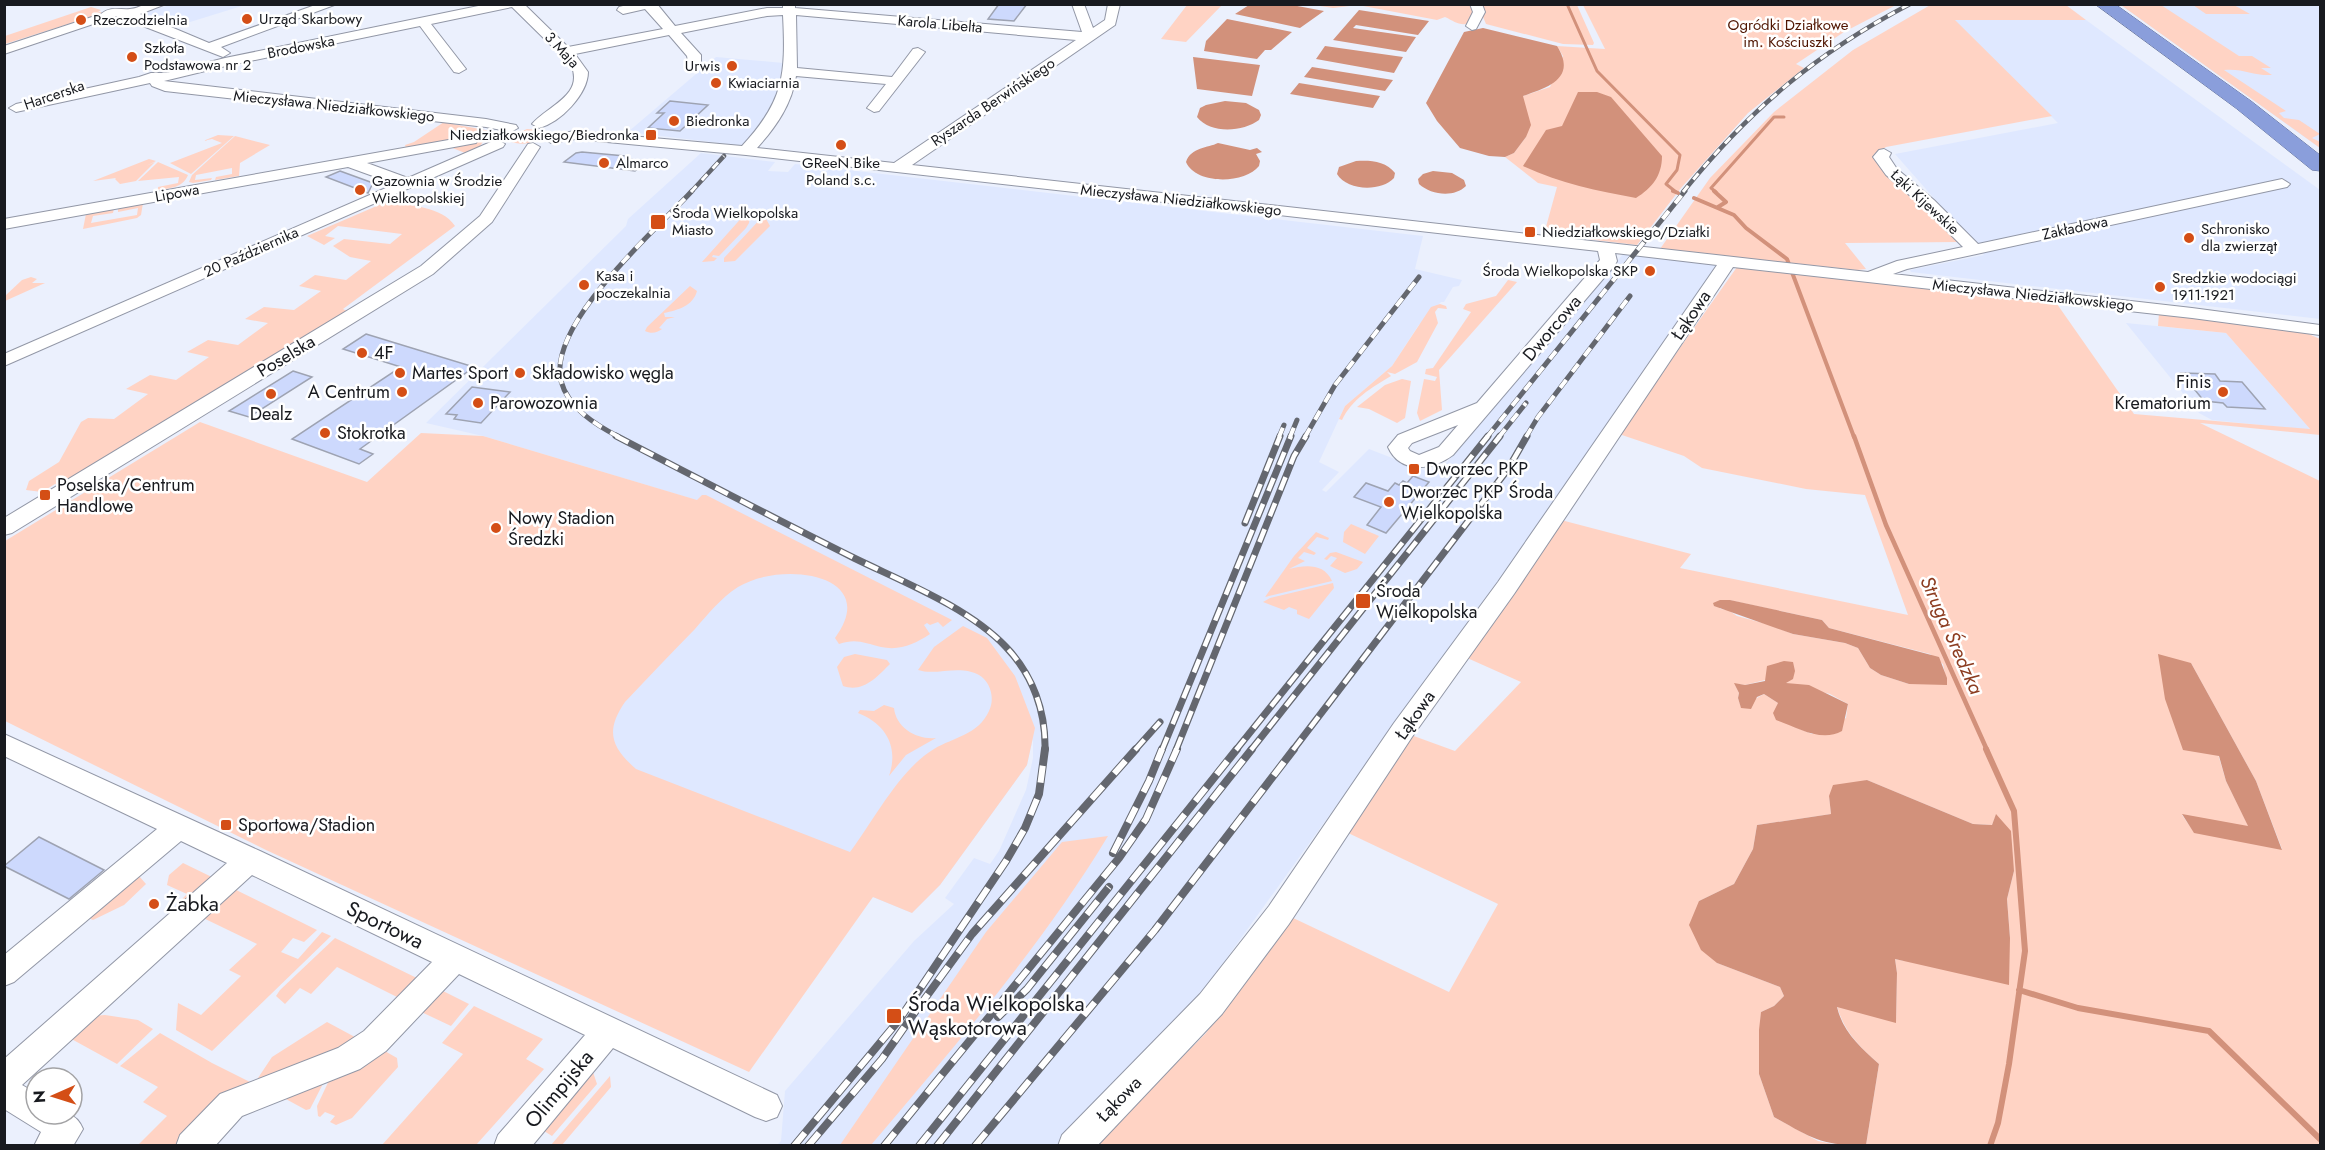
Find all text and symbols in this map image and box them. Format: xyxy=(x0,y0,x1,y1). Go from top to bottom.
place label: Urząd Skarbowy xyxy=(259,8,363,30)
place label: Rzeczodzielnia xyxy=(93,9,187,31)
street label: Karola Libelta xyxy=(897,9,983,39)
marker: Urząd Skarbowy xyxy=(240,12,254,26)
marker: Rzeczodzielnia xyxy=(74,13,88,27)
park label: Ogródki Działkowe im. Kościuszki xyxy=(1728,14,1849,53)
street label: 3 Maja xyxy=(539,27,585,73)
street label: Brodowska xyxy=(265,30,337,64)
place label: Szkoła Podstawowa nr 2 xyxy=(144,37,251,76)
marker: Szkoła Podstawowa nr 2 xyxy=(125,50,139,64)
street label: Ryszarda Berwińskiego xyxy=(927,52,1059,152)
place label: Urwis xyxy=(685,55,720,77)
marker: Urwis xyxy=(725,59,739,73)
place label: Kwiaciarnia xyxy=(728,72,799,94)
street label: Harcerska xyxy=(21,74,87,116)
marker: Kwiaciarnia xyxy=(709,76,723,90)
street label: Mieczysława Niedziałkowskiego xyxy=(232,85,436,127)
place label: Biedronka xyxy=(686,110,749,132)
marker: Biedronka xyxy=(667,114,681,128)
place label: Niedziałkowskiego/Biedronka xyxy=(450,124,639,146)
marker: Niedziałkowskiego/Biedronka xyxy=(644,128,658,142)
marker: GReeN Bike Poland s.c. xyxy=(834,138,848,152)
place label: Almarco xyxy=(616,152,669,174)
place label: GReeN Bike Poland s.c. xyxy=(802,152,880,191)
marker: Almarco xyxy=(597,156,611,170)
street label: Łąki Kijewskie xyxy=(1885,164,1965,240)
place label: Gazownia w Środzie Wielkopolskiej xyxy=(372,170,503,209)
street label: Lipowa xyxy=(153,178,201,208)
street label: Mieczysława Niedziałkowskiego xyxy=(1079,179,1283,221)
marker: Gazownia w Środzie Wielkopolskiej xyxy=(353,183,367,197)
place label: Środa Wielkopolska Miasto xyxy=(672,202,798,241)
street label: Zakładowa xyxy=(2040,210,2110,246)
marker: Środa Wielkopolska Miasto xyxy=(649,213,667,231)
place label: Schronisko dla zwierząt xyxy=(2201,218,2277,257)
street label: 20 Października xyxy=(200,221,302,283)
place label: Niedziałkowskiego/Działki xyxy=(1542,221,1710,243)
marker: Niedziałkowskiego/Działki xyxy=(1523,225,1537,239)
marker: Schronisko dla zwierząt xyxy=(2182,231,2196,245)
place label: Środa Wielkopolska SKP xyxy=(1482,260,1638,282)
marker: Środa Wielkopolska SKP xyxy=(1643,264,1657,278)
place label: Kasa i poczekalnia xyxy=(596,265,671,304)
place label: Sredzkie wodociągi 1911-1921 xyxy=(2172,267,2297,306)
street label: Mieczysława Niedziałkowskiego xyxy=(1931,274,2135,316)
marker: Kasa i poczekalnia xyxy=(577,278,591,292)
marker: Sredzkie wodociągi 1911-1921 xyxy=(2153,280,2167,294)
street label: Łąkowa xyxy=(1664,285,1717,346)
street label: Dworcowa xyxy=(1517,289,1587,367)
street label: Poselska xyxy=(252,328,320,384)
place label: 4F xyxy=(374,340,394,366)
marker: 4F xyxy=(355,346,369,360)
place label: Martes Sport xyxy=(412,360,509,386)
place label: Składowisko węgla xyxy=(532,360,674,386)
marker: Martes Sport xyxy=(393,366,407,380)
marker: Składowisko węgla xyxy=(513,366,527,380)
place label: Finis Krematorium xyxy=(2114,369,2211,416)
place label: A Centrum xyxy=(308,379,390,405)
marker: A Centrum xyxy=(395,385,409,399)
marker: Finis Krematorium xyxy=(2216,385,2230,399)
marker: Dealz xyxy=(264,387,278,401)
place label: Parowozownia xyxy=(490,390,598,416)
marker: Parowozownia xyxy=(471,396,485,410)
place label: Dealz xyxy=(250,401,293,427)
place label: Stokrotka xyxy=(337,420,406,446)
marker: Stokrotka xyxy=(318,426,332,440)
place label: Dworzec PKP xyxy=(1426,456,1528,482)
marker: Dworzec PKP xyxy=(1407,462,1421,476)
place label: Poselska/Centrum Handlowe xyxy=(57,472,195,519)
place label: Dworzec PKP Środa Wielkopolska xyxy=(1401,479,1553,526)
marker: Poselska/Centrum Handlowe xyxy=(38,488,52,502)
marker: Dworzec PKP Środa Wielkopolska xyxy=(1382,495,1396,509)
place label: Nowy Stadion Średzki xyxy=(508,505,615,552)
marker: Nowy Stadion Średzki xyxy=(489,521,503,535)
water label: Struga Średzka xyxy=(1912,571,1991,699)
place label: Środa Wielkopolska xyxy=(1376,578,1477,625)
marker: Środa Wielkopolska xyxy=(1354,592,1372,610)
street label: Łąkowa xyxy=(1388,685,1441,746)
place label: Sportowa/Stadion xyxy=(238,812,375,838)
marker: Sportowa/Stadion xyxy=(219,818,233,832)
place label: Żabka xyxy=(166,889,219,919)
street label: Sportowa xyxy=(341,893,429,957)
marker: Żabka xyxy=(147,897,161,911)
place label: Środa Wielkopolska Wąskotorowa xyxy=(908,989,1085,1043)
marker: Środa Wielkopolska Wąskotorowa xyxy=(885,1007,903,1025)
street label: Olimpijska xyxy=(517,1043,601,1135)
north arrow xyxy=(24,1066,84,1126)
street label: Łąkowa xyxy=(1090,1070,1147,1129)
text: N xyxy=(28,1090,51,1104)

